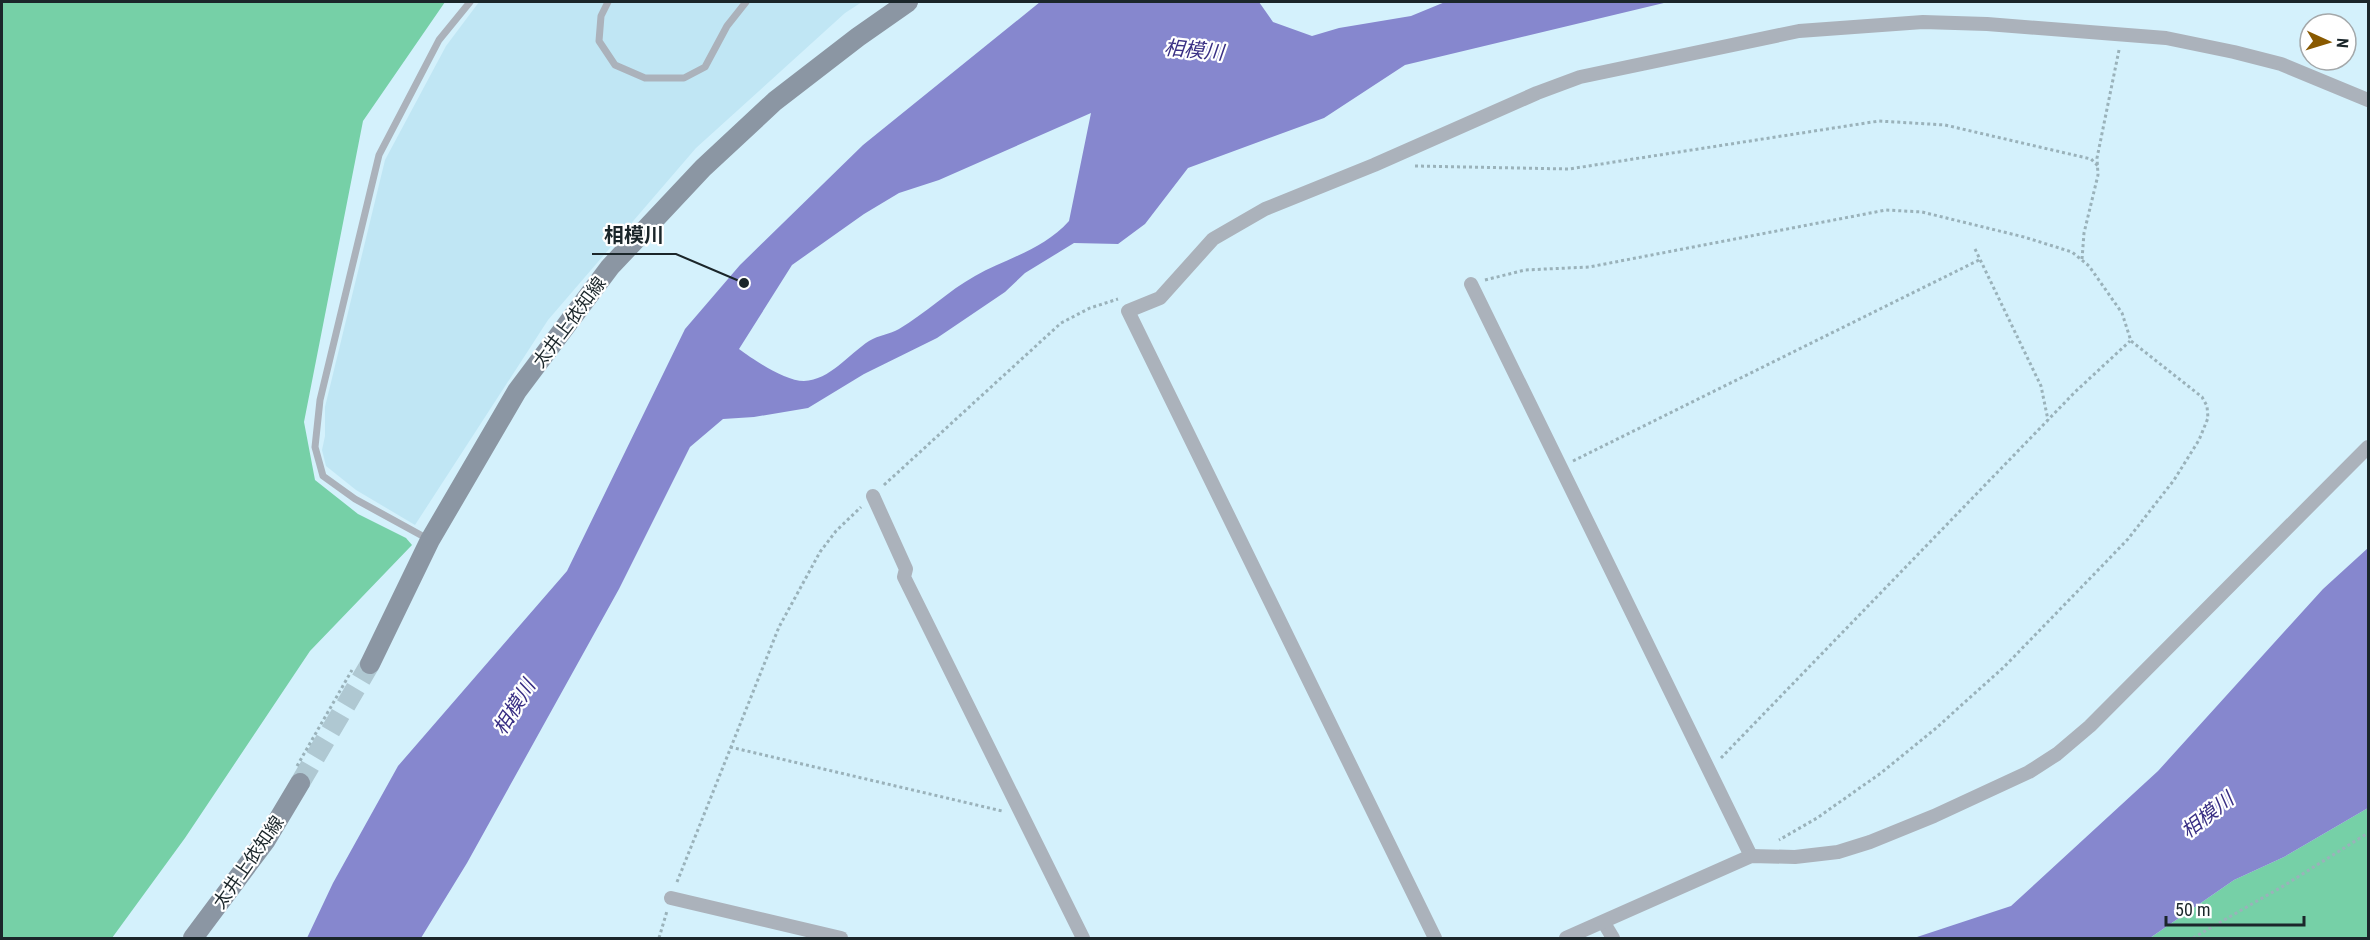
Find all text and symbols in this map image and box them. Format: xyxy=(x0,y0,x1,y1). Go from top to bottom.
north arrow xyxy=(2298,12,2358,72)
water label: 相模川 xyxy=(1163,35,1227,65)
text: N xyxy=(2333,37,2352,49)
callout: 相模川 xyxy=(592,216,676,254)
text: 相模川 xyxy=(604,223,664,247)
street label: 太井上依知線 xyxy=(528,273,610,371)
water label: 相模川 xyxy=(488,674,541,739)
water label: 相模川 xyxy=(2176,786,2240,843)
street label: 太井上依知線 xyxy=(208,812,288,912)
scale bar xyxy=(2166,889,2304,927)
text: 50 m xyxy=(2175,899,2210,920)

